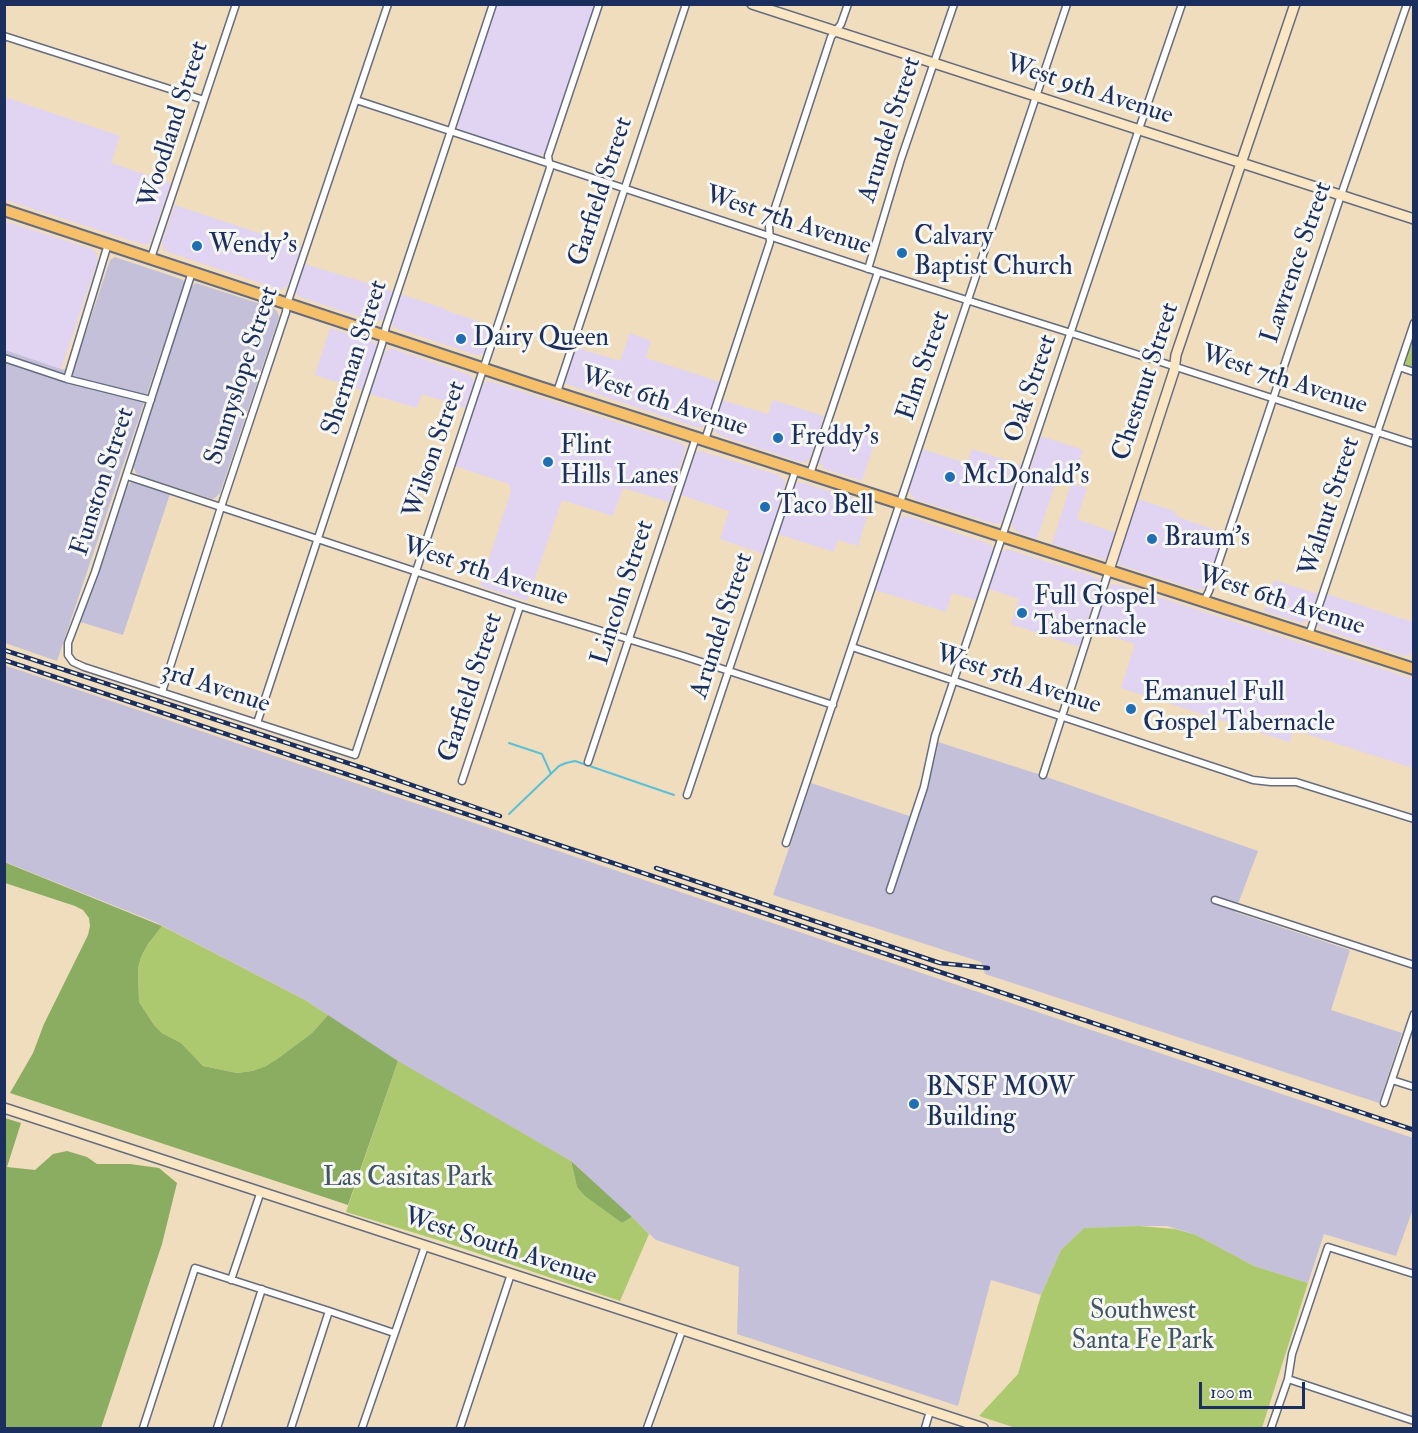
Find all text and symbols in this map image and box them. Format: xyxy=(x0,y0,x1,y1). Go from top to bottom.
street label: Woodland Street xyxy=(133,38,217,212)
street label: West 9th Avenue xyxy=(1001,49,1177,133)
street label: Arundel Street xyxy=(853,53,929,207)
street label: Garfield Street xyxy=(563,114,641,270)
street label: Lawrence Street xyxy=(1256,178,1340,348)
street label: West 7th Avenue xyxy=(701,181,875,263)
place label: Calvary Baptist Church xyxy=(914,222,1073,284)
place label: Wendy's xyxy=(209,230,297,262)
marker: Wendy's xyxy=(190,239,204,253)
marker: Calvary Baptist Church xyxy=(895,246,909,260)
street label: Sherman Street xyxy=(316,277,396,439)
street label: Sunnyslope Street xyxy=(199,283,287,469)
street label: Chestnut Street xyxy=(1107,299,1187,465)
street label: Elm Street xyxy=(892,307,958,425)
place label: Dairy Queen xyxy=(473,323,609,355)
street label: Oak Street xyxy=(999,331,1065,447)
marker: Dairy Queen xyxy=(454,332,468,346)
street label: West 7th Avenue xyxy=(1197,340,1371,422)
street label: West 6th Avenue xyxy=(577,361,751,445)
street label: Wilson Street xyxy=(398,377,474,523)
street label: Funston Street xyxy=(65,404,143,560)
place label: Freddy's xyxy=(790,422,879,454)
place label: Flint Hills Lanes xyxy=(560,431,679,492)
marker: Freddy's xyxy=(771,431,785,445)
street label: Walnut Street xyxy=(1294,433,1368,581)
marker: Flint Hills Lanes xyxy=(541,455,555,469)
place label: McDonald's xyxy=(962,461,1089,493)
marker: McDonald's xyxy=(943,470,957,484)
place label: Taco Bell xyxy=(777,491,874,523)
marker: Taco Bell xyxy=(758,500,772,514)
street label: Lincoln Street xyxy=(586,517,662,669)
place label: Braum's xyxy=(1164,523,1250,555)
street label: West 5th Avenue xyxy=(398,532,572,614)
marker: Braum's xyxy=(1145,532,1159,546)
street label: Arundel Street xyxy=(685,549,761,703)
street label: West 6th Avenue xyxy=(1194,560,1368,644)
place label: Full Gospel Tabernacle xyxy=(1034,582,1156,644)
marker: Full Gospel Tabernacle xyxy=(1015,606,1029,620)
street label: Garfield Street xyxy=(433,610,511,766)
street label: West 5th Avenue xyxy=(931,640,1105,722)
street label: 3rd Avenue xyxy=(156,657,274,721)
place label: Emanuel Full Gospel Tabernacle xyxy=(1143,678,1335,740)
marker: Emanuel Full Gospel Tabernacle xyxy=(1124,702,1138,716)
place label: BNSF MOW Building xyxy=(926,1073,1074,1134)
marker: BNSF MOW Building xyxy=(907,1097,921,1111)
park label: Las Casitas Park xyxy=(323,1163,493,1195)
street label: West South Avenue xyxy=(400,1202,600,1294)
park label: Southwest Santa Fe Park xyxy=(1072,1296,1214,1358)
scale bar xyxy=(1202,1370,1308,1408)
text: 100 m xyxy=(1210,1381,1253,1404)

